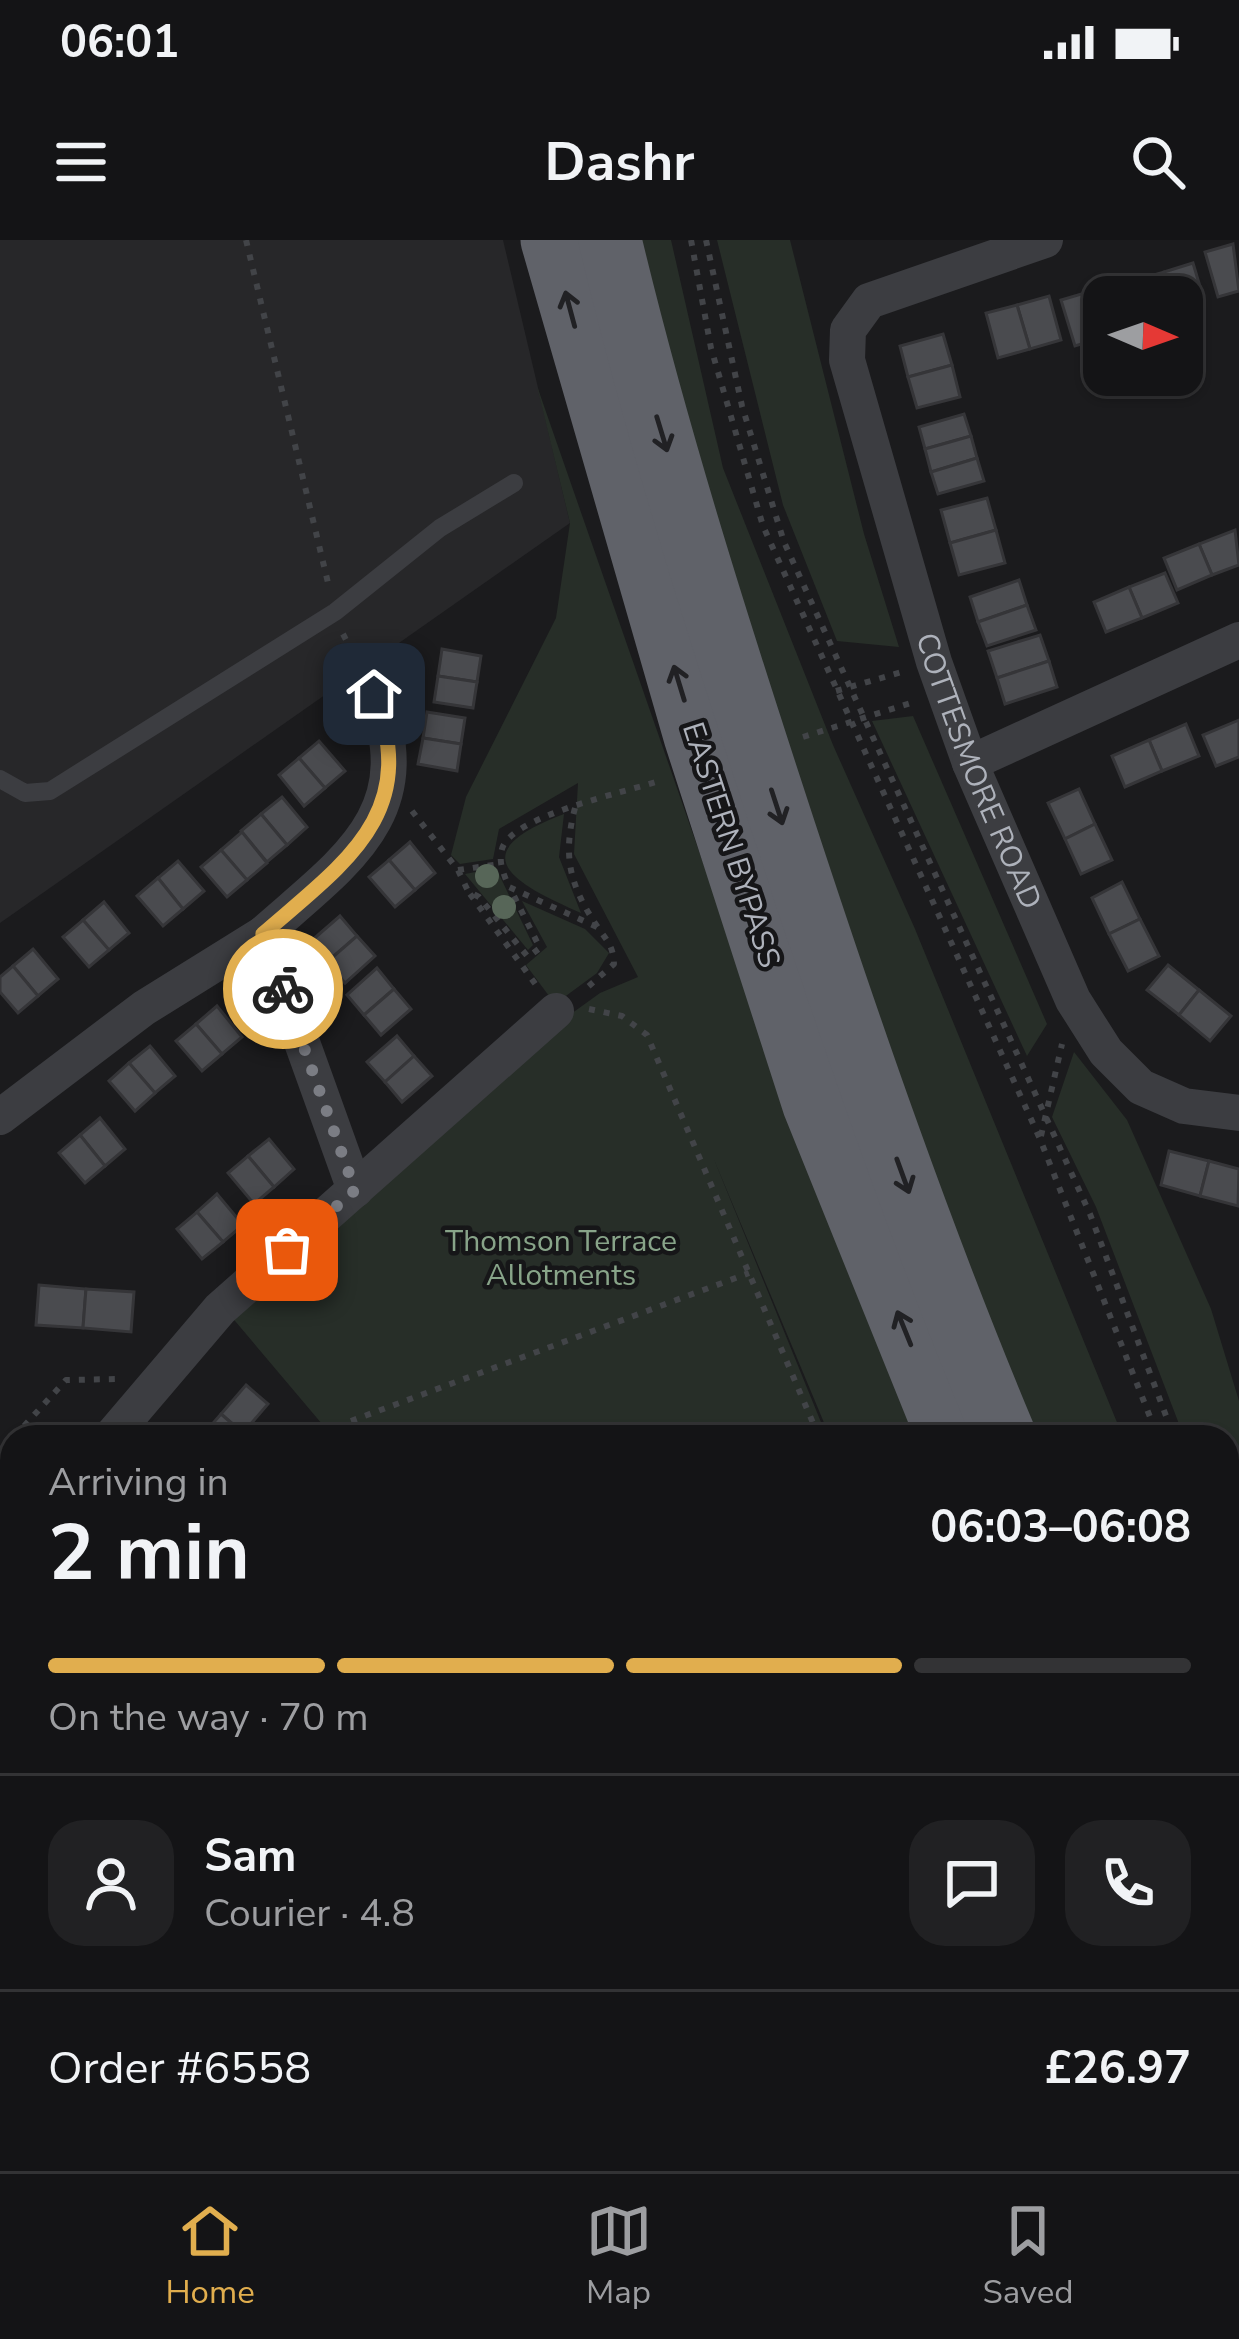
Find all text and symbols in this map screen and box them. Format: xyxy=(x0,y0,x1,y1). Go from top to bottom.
text: 06:01 xyxy=(60,12,179,73)
text: Dashr xyxy=(545,125,694,199)
icon: menu xyxy=(48,129,114,195)
icon: search xyxy=(1125,129,1191,195)
north arrow xyxy=(1083,276,1203,396)
map controls xyxy=(1083,276,1203,396)
one-way arrow xyxy=(558,290,580,328)
one-way arrow xyxy=(652,414,674,452)
street label: COTTESMORE ROAD xyxy=(906,628,1052,916)
pin xyxy=(323,643,425,745)
icon: home xyxy=(341,661,407,727)
one-way arrow xyxy=(667,665,689,703)
street label: EASTERN BYPASS xyxy=(672,717,790,973)
one-way arrow xyxy=(767,787,789,825)
courier xyxy=(223,929,343,1049)
icon: bike xyxy=(250,956,316,1022)
one-way arrow xyxy=(894,1156,916,1193)
pin xyxy=(236,1199,338,1301)
icon: bag xyxy=(254,1217,320,1283)
park label: Thomson Terrace Allotments xyxy=(445,1221,677,1296)
one-way arrow xyxy=(892,1311,914,1348)
text: Arriving in xyxy=(48,1456,229,1509)
text: 06:03–06:08 xyxy=(930,1497,1191,1558)
text: 2 min xyxy=(48,1500,250,1607)
text: On the way · 70 m xyxy=(48,1691,369,1744)
button: person xyxy=(48,1820,174,1946)
button: chat xyxy=(909,1820,1035,1946)
button: phone xyxy=(1065,1820,1191,1946)
text: Sam xyxy=(204,1826,296,1887)
text: Courier · 4.8 xyxy=(204,1887,415,1940)
text: Order #6558 xyxy=(48,2038,311,2099)
text: £26.97 xyxy=(1045,2038,1191,2099)
tab: Home xyxy=(165,2198,255,2315)
tab: Map xyxy=(586,2198,652,2315)
tab: Saved xyxy=(982,2198,1074,2315)

